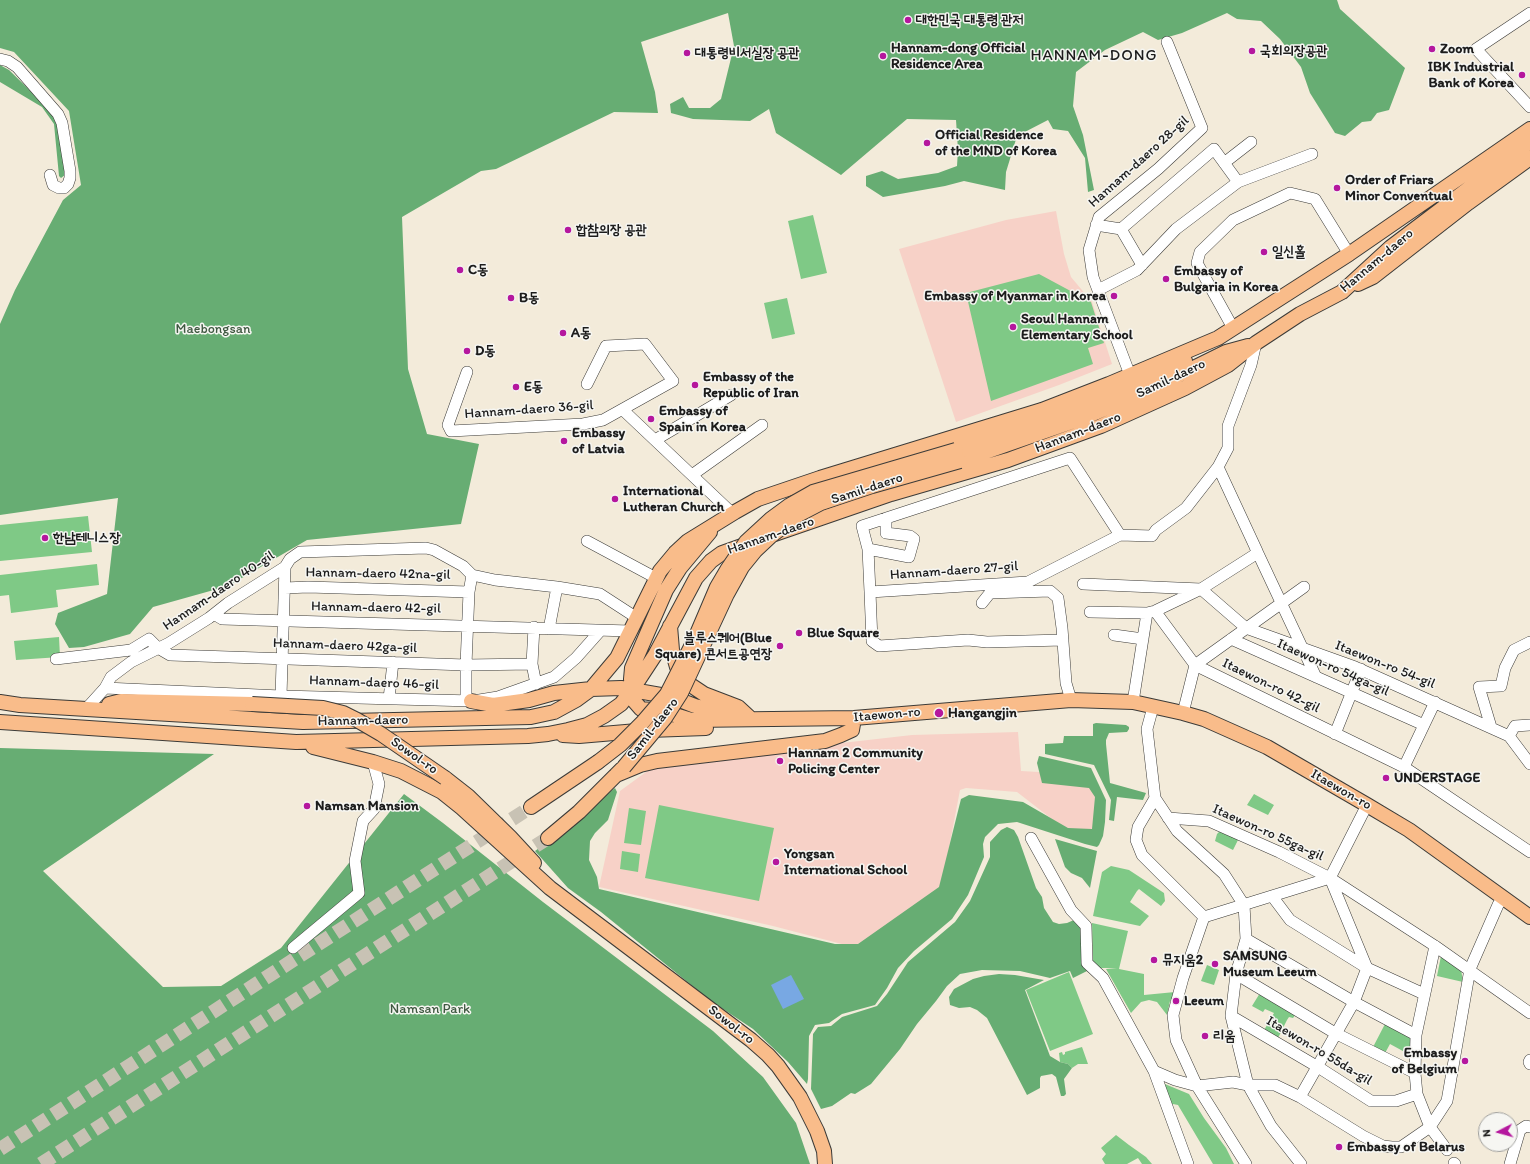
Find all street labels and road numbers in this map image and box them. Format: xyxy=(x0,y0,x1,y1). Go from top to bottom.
street label: Hannam-daero 28-gil xyxy=(1085,113,1193,211)
street label: Hannam-daero xyxy=(1337,225,1417,297)
street label: Samil-daero xyxy=(1134,356,1208,402)
street label: Hannam-daero 36-gil xyxy=(464,397,594,423)
street label: Hannam-daero xyxy=(1033,409,1123,457)
street label: Samil-daero xyxy=(829,470,905,508)
street label: Hannam-daero xyxy=(725,513,817,559)
street label: Hannam-daero 40-gil xyxy=(160,547,278,635)
street label: Hannam-daero 27-gil xyxy=(889,558,1019,584)
street label: Hannam-daero 42na-gil xyxy=(305,564,451,584)
street label: Hannam-daero 42-gil xyxy=(311,598,441,618)
street label: Hannam-daero 42ga-gil xyxy=(273,635,417,657)
street label: Itaewon-ro 54ga-gil xyxy=(1274,636,1392,700)
street label: Itaewon-ro 54-gil xyxy=(1332,637,1438,693)
street label: Itaewon-ro 42-gil xyxy=(1219,655,1323,717)
street label: Hannam-daero 46-gil xyxy=(309,672,439,694)
street label: Samil-daero xyxy=(624,695,682,763)
street label: Itaewon-ro xyxy=(853,704,921,726)
street label: Hannam-daero xyxy=(318,712,408,730)
street label: Sowol-ro xyxy=(387,734,441,778)
street label: Itaewon-ro xyxy=(1308,766,1374,814)
street label: Itaewon-ro 55ga-gil xyxy=(1210,801,1326,865)
street label: Sowol-ro xyxy=(705,1002,757,1048)
street label: Itaewon-ro 55da-gil xyxy=(1263,1013,1375,1089)

